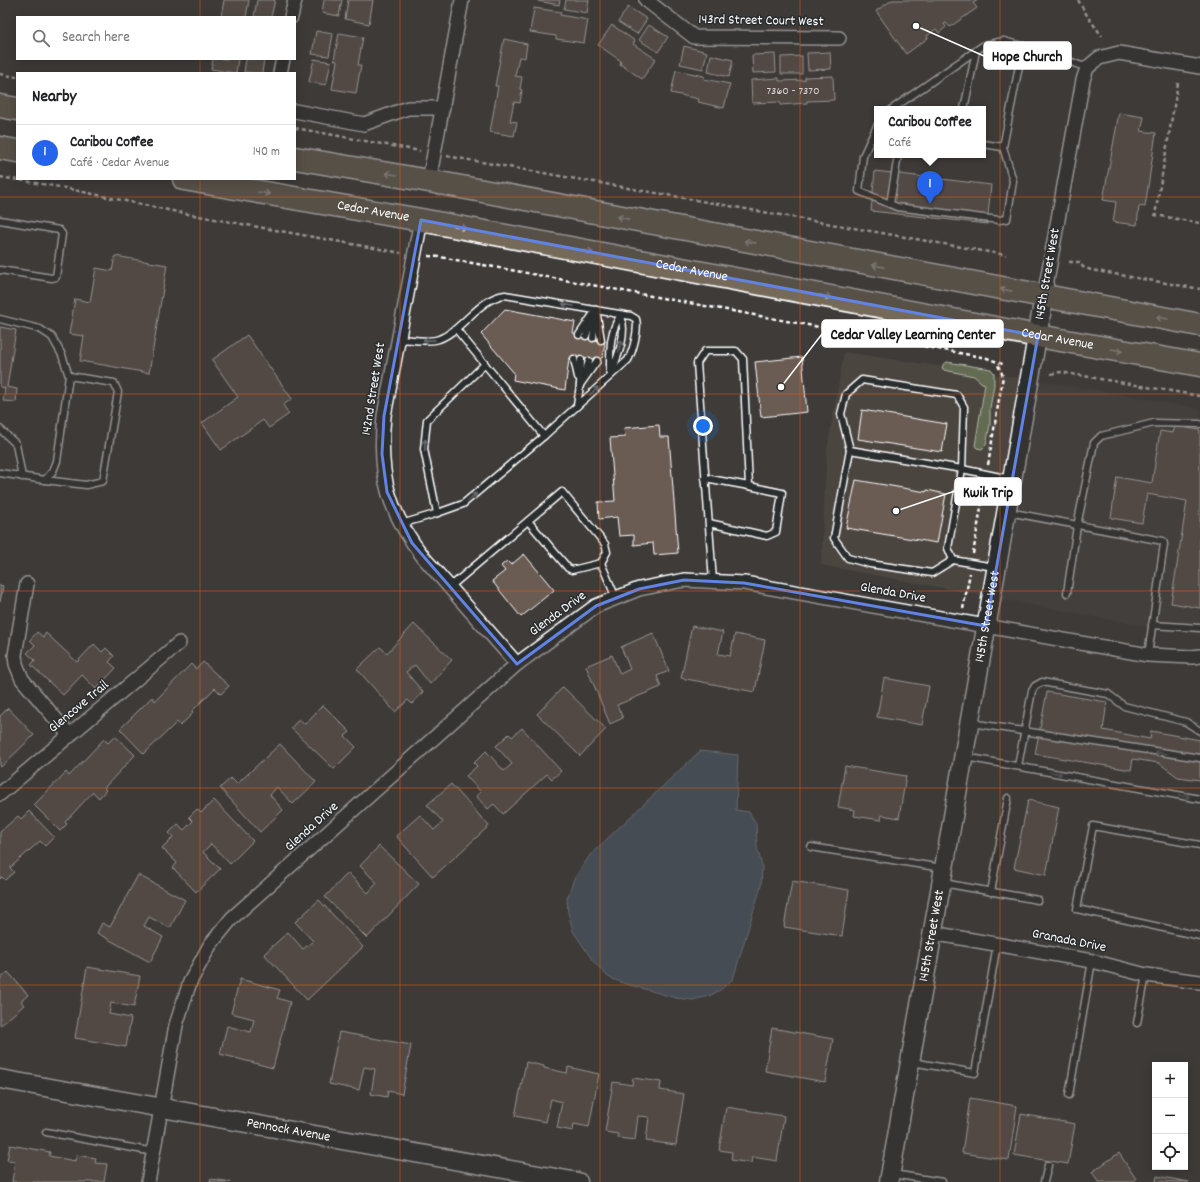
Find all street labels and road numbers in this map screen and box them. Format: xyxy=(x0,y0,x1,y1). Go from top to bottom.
street label: 143rd Street Court West xyxy=(698,10,824,32)
street label: Cedar Avenue xyxy=(336,196,411,228)
street label: 145th Street West xyxy=(1030,227,1066,321)
street label: Cedar Avenue xyxy=(654,254,729,287)
street label: Cedar Avenue xyxy=(1020,323,1095,356)
street label: 142nd Street West xyxy=(357,341,391,437)
street label: 145th Street West xyxy=(970,569,1006,664)
street label: Glenda Drive xyxy=(859,577,927,609)
street label: Glenda Drive xyxy=(525,586,591,642)
street label: Glencove Trail xyxy=(44,675,114,738)
street label: Glenda Drive xyxy=(281,797,343,857)
street label: 145th Street West xyxy=(914,888,950,983)
street label: Granada Drive xyxy=(1030,924,1108,958)
street label: Pennock Avenue xyxy=(245,1113,332,1148)

